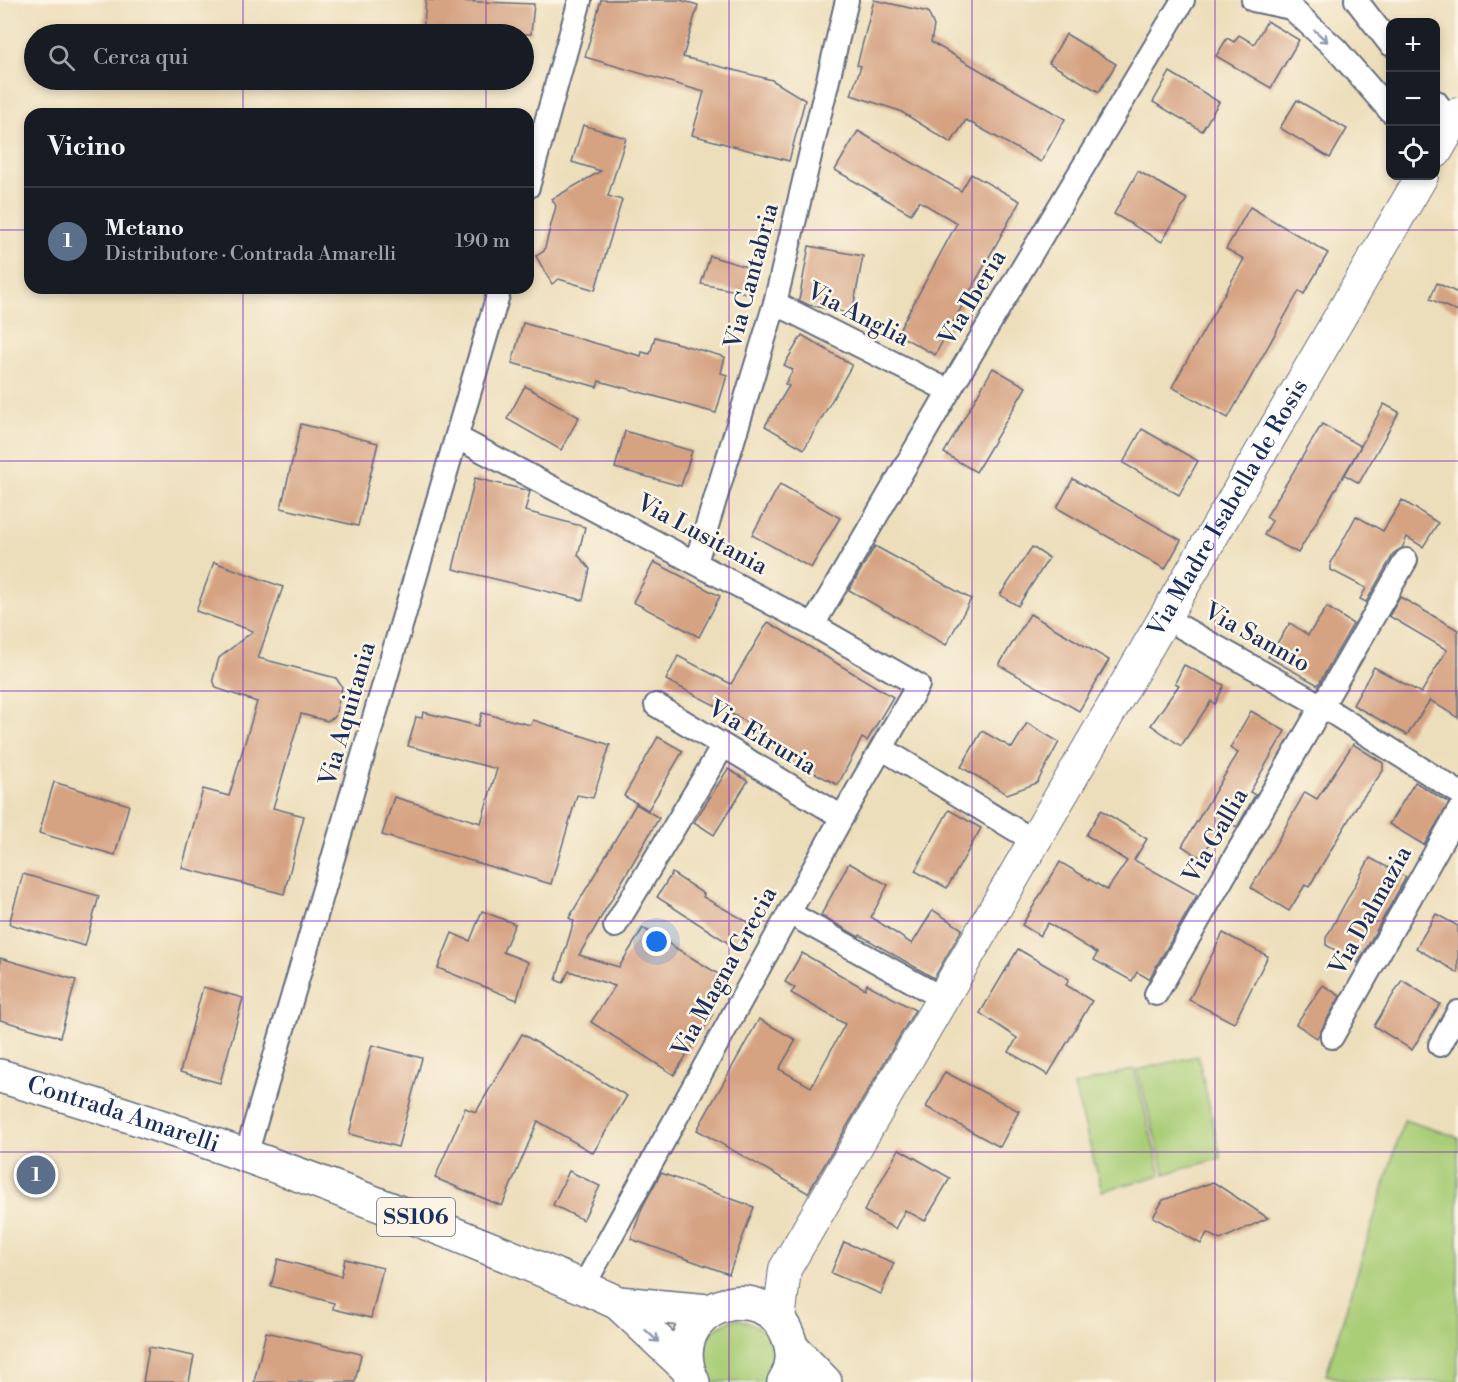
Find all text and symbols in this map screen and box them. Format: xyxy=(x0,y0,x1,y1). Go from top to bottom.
map controls xyxy=(1386,18,1440,180)
button: + xyxy=(1386,18,1440,72)
search box xyxy=(24,24,534,90)
one-way arrow xyxy=(1313,28,1328,42)
icon: search xyxy=(45,41,78,74)
text: Cerca qui xyxy=(93,44,189,71)
button: − xyxy=(1386,72,1440,126)
button: locate xyxy=(1386,126,1440,180)
text: Vicino xyxy=(48,131,126,163)
street label: Via Cantabria xyxy=(718,199,786,353)
text: Metano xyxy=(105,215,184,242)
text: 1 xyxy=(63,229,72,254)
text: 190 m xyxy=(455,229,510,254)
text: Distributore · Contrada Amarelli xyxy=(105,242,396,267)
street label: Via Iberia xyxy=(932,244,1014,352)
street label: Via Anglia xyxy=(801,276,915,354)
street label: Via Madre Isabella de Rosis xyxy=(1141,374,1315,643)
street label: Via Lusitania xyxy=(631,488,773,582)
street label: Via Sannio xyxy=(1198,596,1315,679)
street label: Via Aquitania xyxy=(313,638,383,790)
street label: Via Etruria xyxy=(701,693,823,783)
street label: Via Gallia xyxy=(1176,782,1256,890)
street label: Via Dalmazia xyxy=(1323,840,1419,982)
street label: Via Magna Grecia xyxy=(665,881,785,1063)
your location xyxy=(642,927,671,956)
street label: Contrada Amarelli xyxy=(23,1070,223,1160)
pin: 1 xyxy=(16,1152,56,1198)
road number: SS106 xyxy=(377,1198,455,1236)
one-way arrow xyxy=(645,1329,660,1343)

